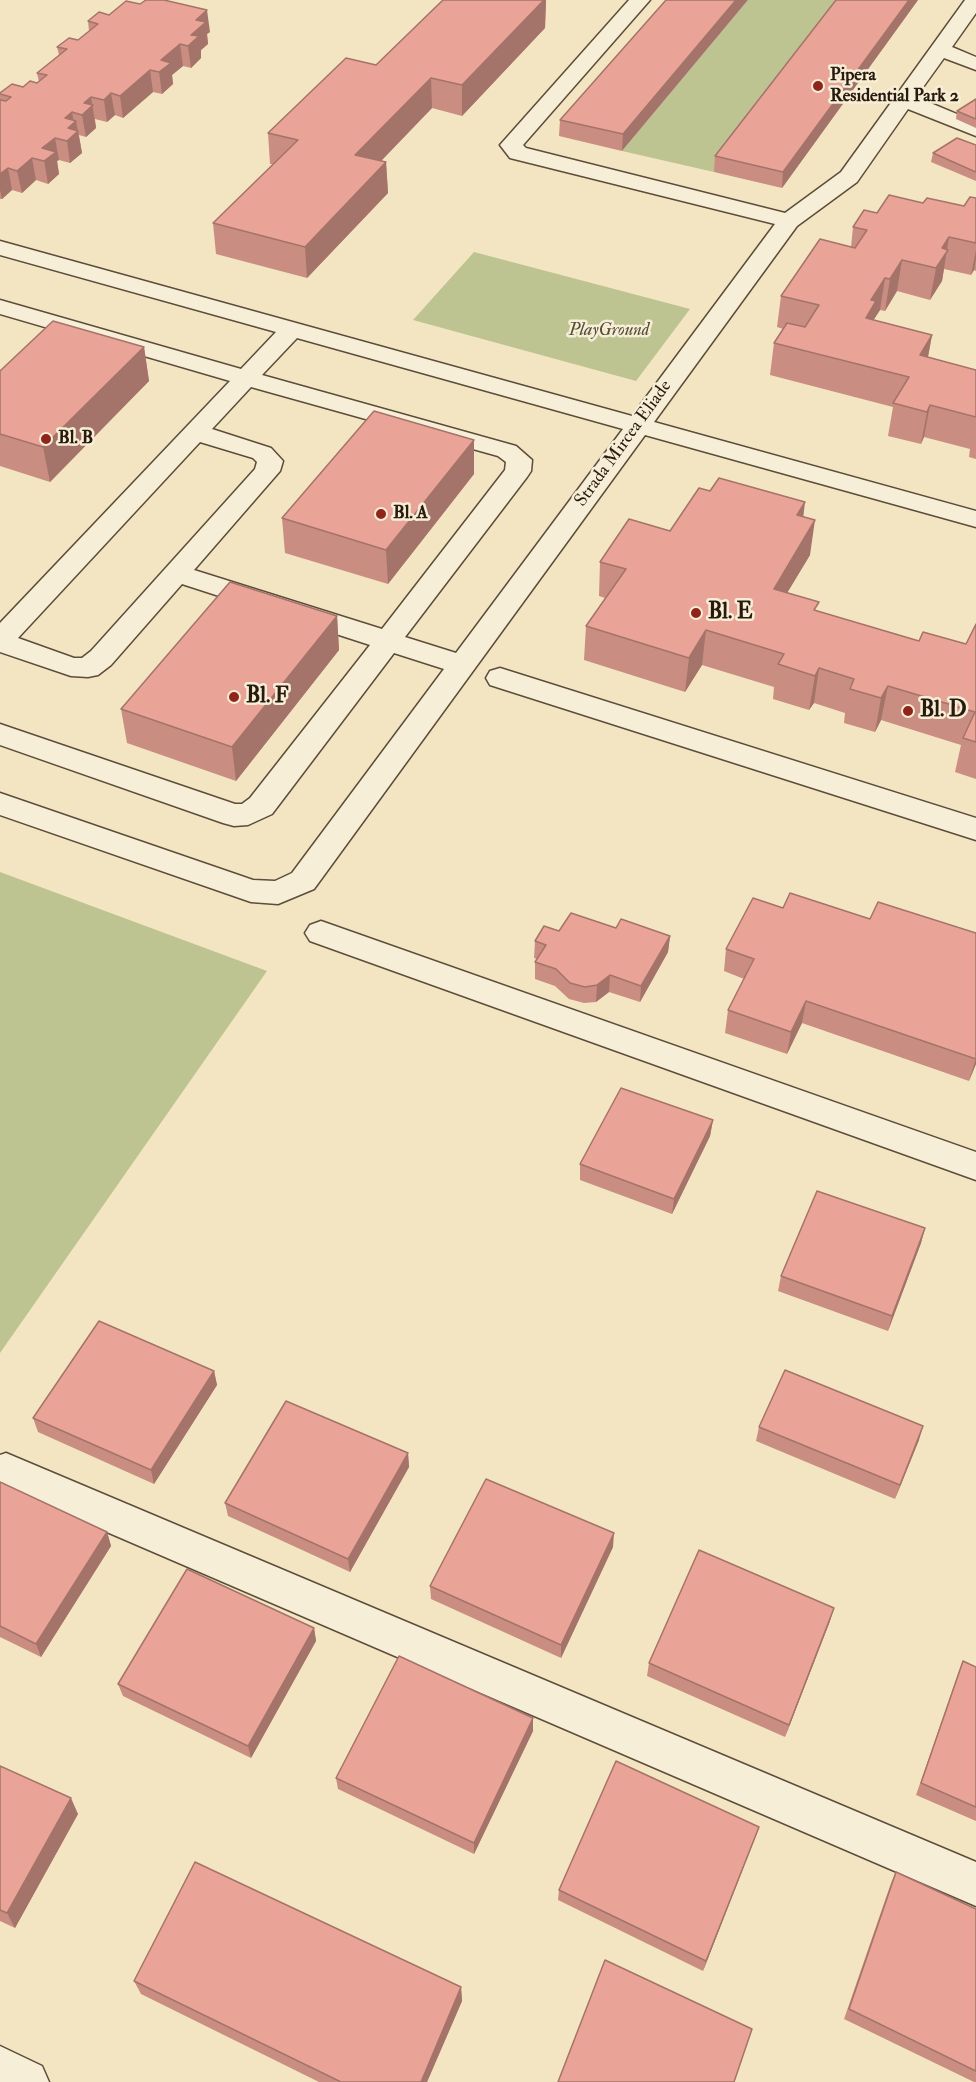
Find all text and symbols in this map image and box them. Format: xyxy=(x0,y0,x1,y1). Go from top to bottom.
place label: Pipera Residential Park 2 xyxy=(830,65,959,107)
marker: Pipera Residential Park 2 xyxy=(811,79,825,93)
park label: PlayGround xyxy=(569,320,649,342)
street label: Strada Mircea Eliade xyxy=(571,377,677,511)
place label: Bl. B xyxy=(58,428,93,450)
marker: Bl. B xyxy=(39,432,53,446)
place label: Bl. A xyxy=(393,503,428,525)
marker: Bl. A xyxy=(374,507,388,521)
place label: Bl. E xyxy=(708,600,753,626)
marker: Bl. E xyxy=(689,606,703,620)
place label: Bl. F xyxy=(246,684,289,710)
marker: Bl. F xyxy=(227,690,241,704)
place label: Bl. D xyxy=(920,698,967,724)
marker: Bl. D xyxy=(901,704,915,718)

